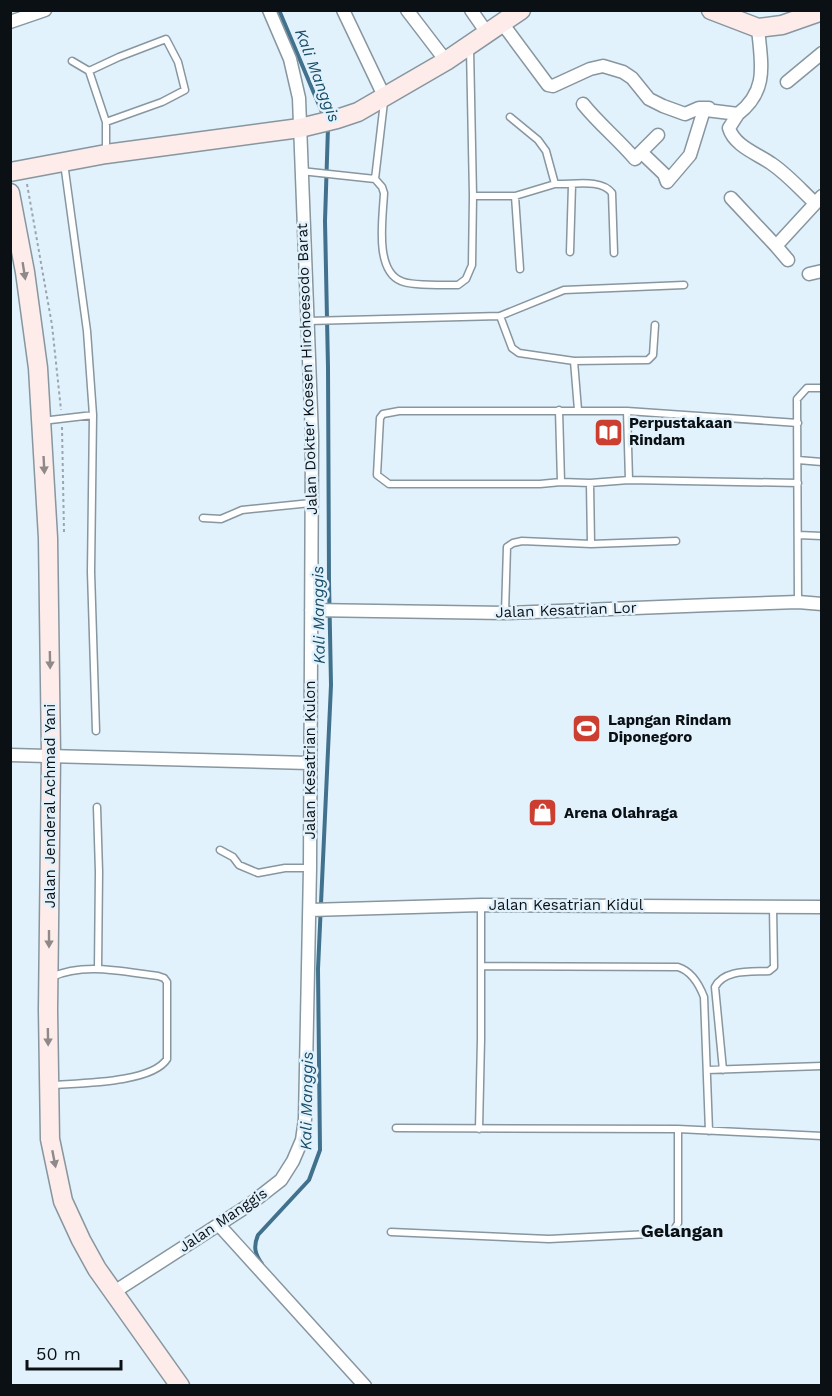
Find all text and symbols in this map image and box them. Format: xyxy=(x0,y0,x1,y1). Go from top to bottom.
water label: Kali Manggis xyxy=(291,26,344,125)
street label: Jalan Dokter Koesen Hirohoesodo Barat xyxy=(293,222,321,515)
one-way arrow xyxy=(20,262,29,281)
place label: Perpustakaan Rindam xyxy=(629,414,732,449)
library icon: Perpustakaan Rindam xyxy=(592,416,624,448)
one-way arrow xyxy=(39,456,48,475)
water label: Kali Manggis xyxy=(308,566,329,664)
street label: Jalan Kesatrian Lor xyxy=(495,599,637,621)
one-way arrow xyxy=(45,651,54,670)
street label: Jalan Kesatrian Kulon xyxy=(301,680,319,840)
street label: Jalan Jenderal Achmad Yani xyxy=(41,704,59,908)
place label: Lapngan Rindam Diponegoro xyxy=(608,711,731,746)
sports icon: Lapngan Rindam Diponegoro xyxy=(571,713,603,745)
shop icon: Arena Olahraga xyxy=(527,797,559,829)
place label: Arena Olahraga xyxy=(564,804,678,822)
street label: Jalan Kesatrian Kidul xyxy=(489,896,644,914)
one-way arrow xyxy=(44,930,54,949)
one-way arrow xyxy=(43,1028,53,1047)
water label: Kali Manggis xyxy=(296,1052,317,1150)
one-way arrow xyxy=(50,1149,59,1168)
street label: Jalan Manggis xyxy=(175,1184,271,1256)
district label: Gelangan xyxy=(641,1220,723,1241)
scale bar xyxy=(27,1333,122,1371)
text: 50 m xyxy=(36,1343,81,1364)

